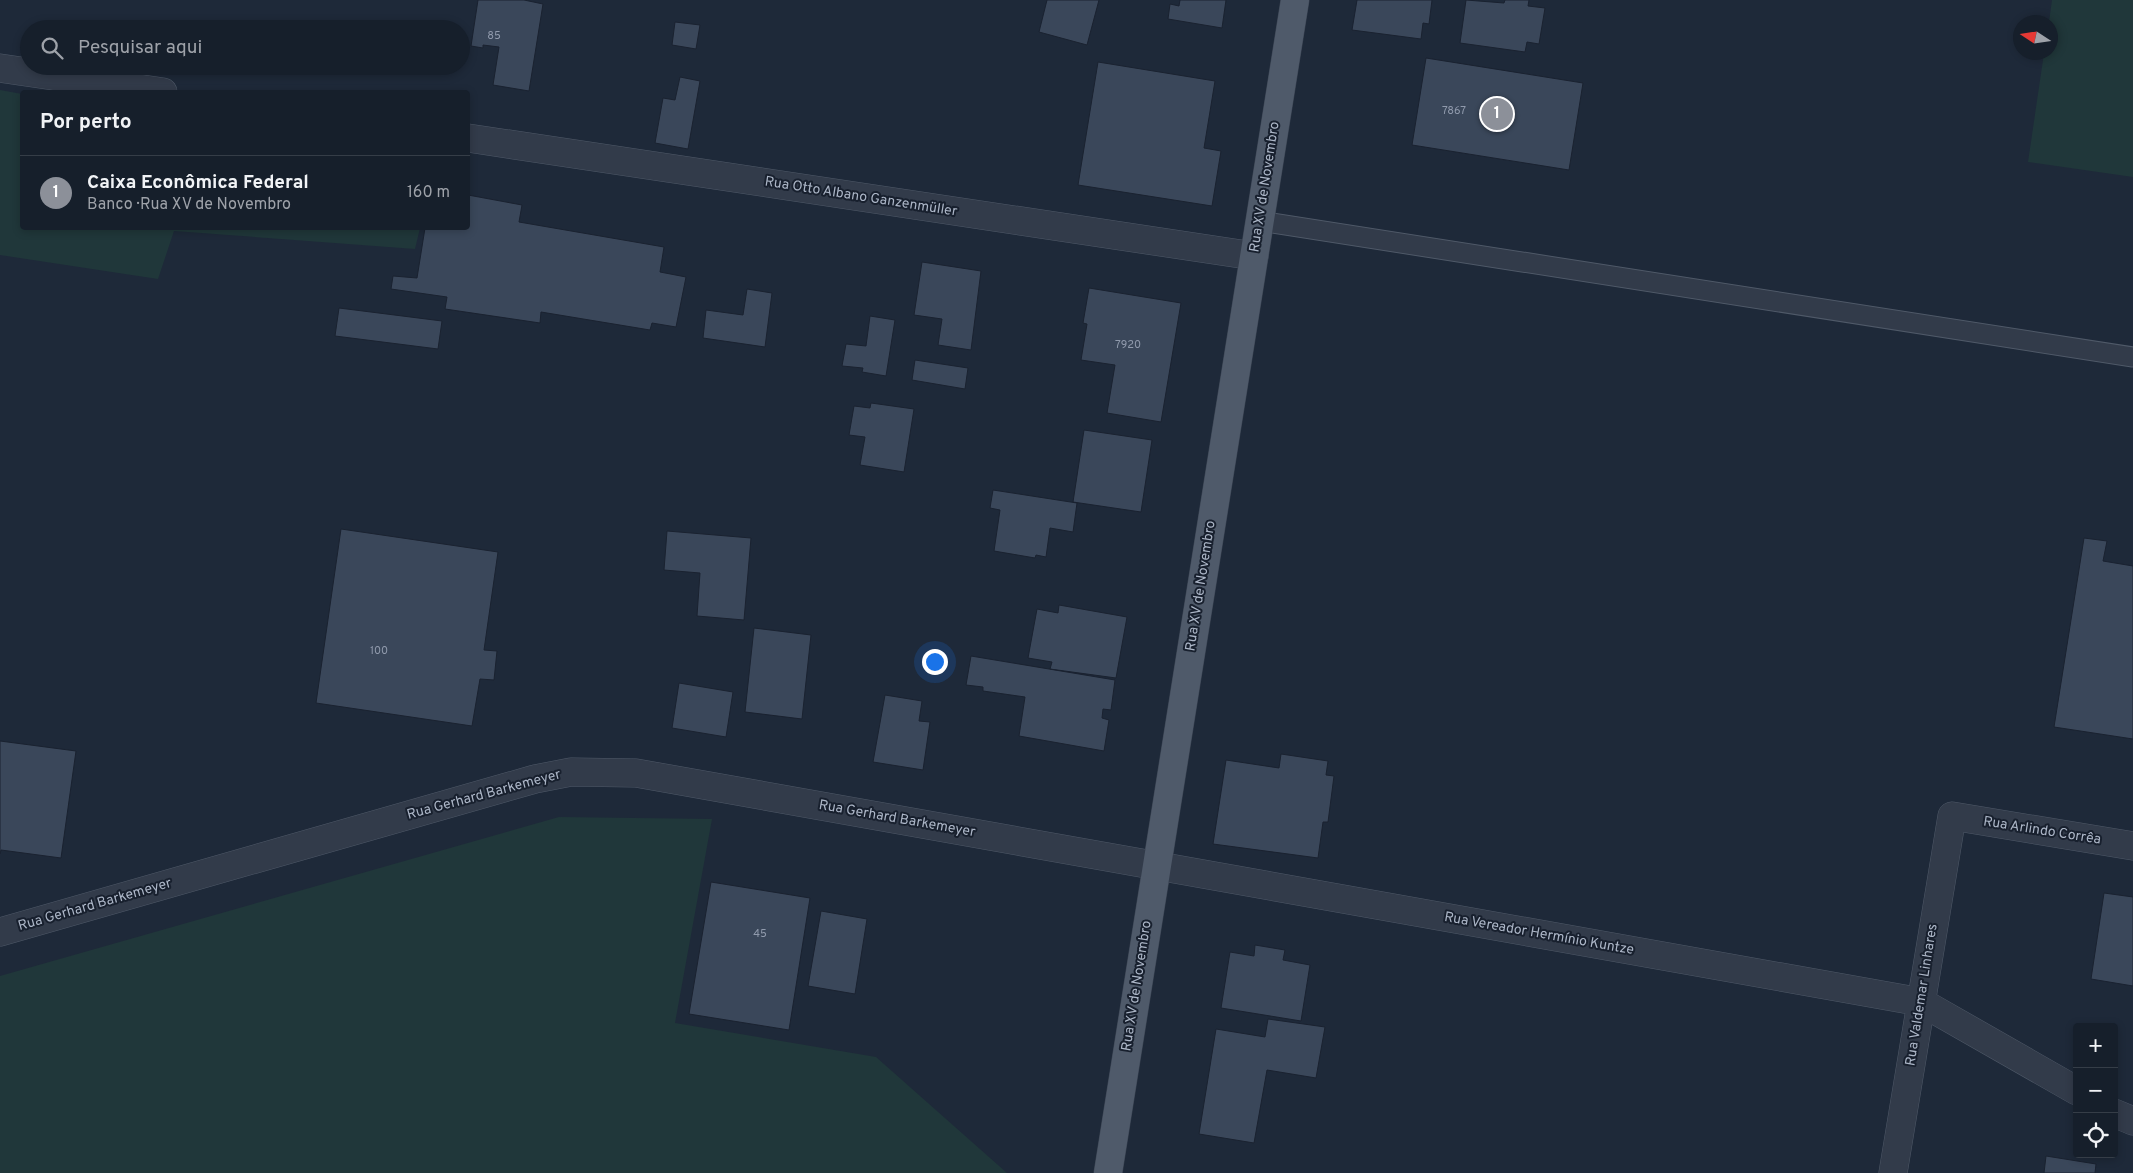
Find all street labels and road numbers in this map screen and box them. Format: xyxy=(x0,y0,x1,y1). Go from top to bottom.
street label: Rua XV de Novembro xyxy=(1246,120,1284,254)
street label: Rua Otto Albano Ganzenmüller xyxy=(764,173,959,221)
street label: Rua XV de Novembro xyxy=(1182,519,1220,653)
street label: Rua Gerhard Barkemeyer xyxy=(405,766,563,824)
street label: Rua Gerhard Barkemeyer xyxy=(817,797,977,841)
street label: Rua Arlindo Corrêa xyxy=(1982,813,2102,849)
street label: Rua Gerhard Barkemeyer xyxy=(16,875,174,935)
street label: Rua Vereador Hermínio Kuntze xyxy=(1443,909,1635,959)
street label: Rua XV de Novembro xyxy=(1118,919,1156,1053)
street label: Rua Valdemar Linhares xyxy=(1902,923,1942,1067)

